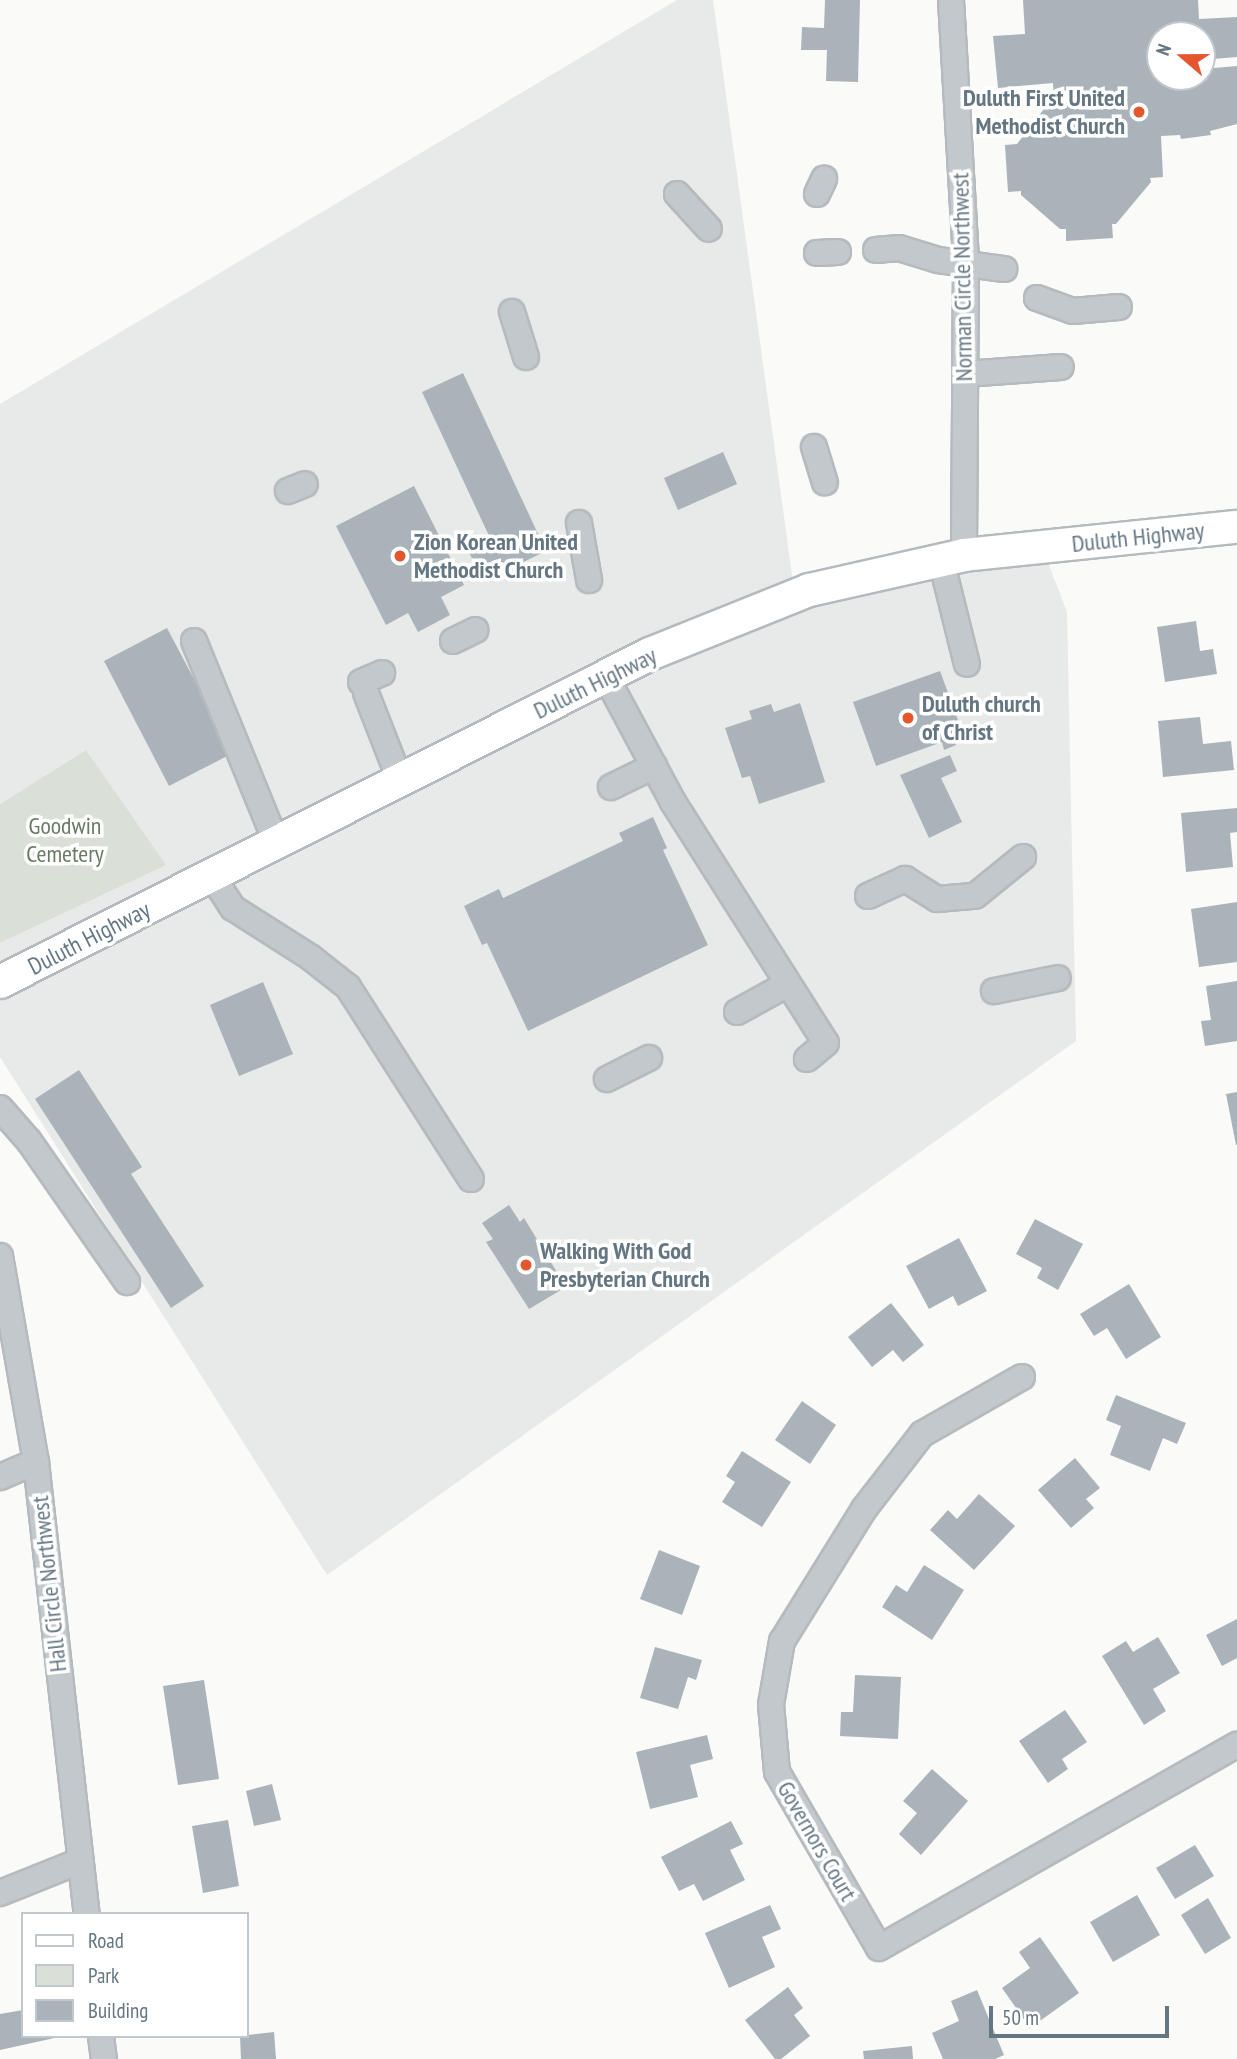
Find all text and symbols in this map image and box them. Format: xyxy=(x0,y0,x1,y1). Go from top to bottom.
north arrow xyxy=(1146,21,1216,91)
text: N xyxy=(1150,41,1176,58)
place label: Duluth First United Methodist Church xyxy=(963,84,1125,140)
marker: Duluth First United Methodist Church xyxy=(1131,104,1147,120)
street label: Norman Circle Northwest xyxy=(946,172,978,382)
street label: Duluth Highway xyxy=(1070,516,1206,558)
place label: Zion Korean United Methodist Church xyxy=(414,528,578,584)
marker: Zion Korean United Methodist Church xyxy=(392,548,408,564)
street label: Duluth Highway xyxy=(529,641,661,725)
place label: Duluth church of Christ xyxy=(922,690,1041,746)
marker: Duluth church of Christ xyxy=(900,710,916,726)
park label: Goodwin Cemetery xyxy=(26,812,104,868)
street label: Duluth Highway xyxy=(23,895,155,981)
place label: Walking With God Presbyterian Church xyxy=(540,1237,710,1293)
marker: Walking With God Presbyterian Church xyxy=(518,1257,534,1273)
street label: Hall Circle Northwest xyxy=(25,1495,73,1673)
street label: Governors Court xyxy=(771,1776,863,1906)
legend xyxy=(21,1912,248,2038)
text: Road xyxy=(88,1927,124,1954)
text: Park xyxy=(88,1962,119,1989)
scale bar xyxy=(992,1993,1172,2037)
text: Building xyxy=(88,1997,148,2024)
text: 50 m xyxy=(1002,2004,1039,2031)

